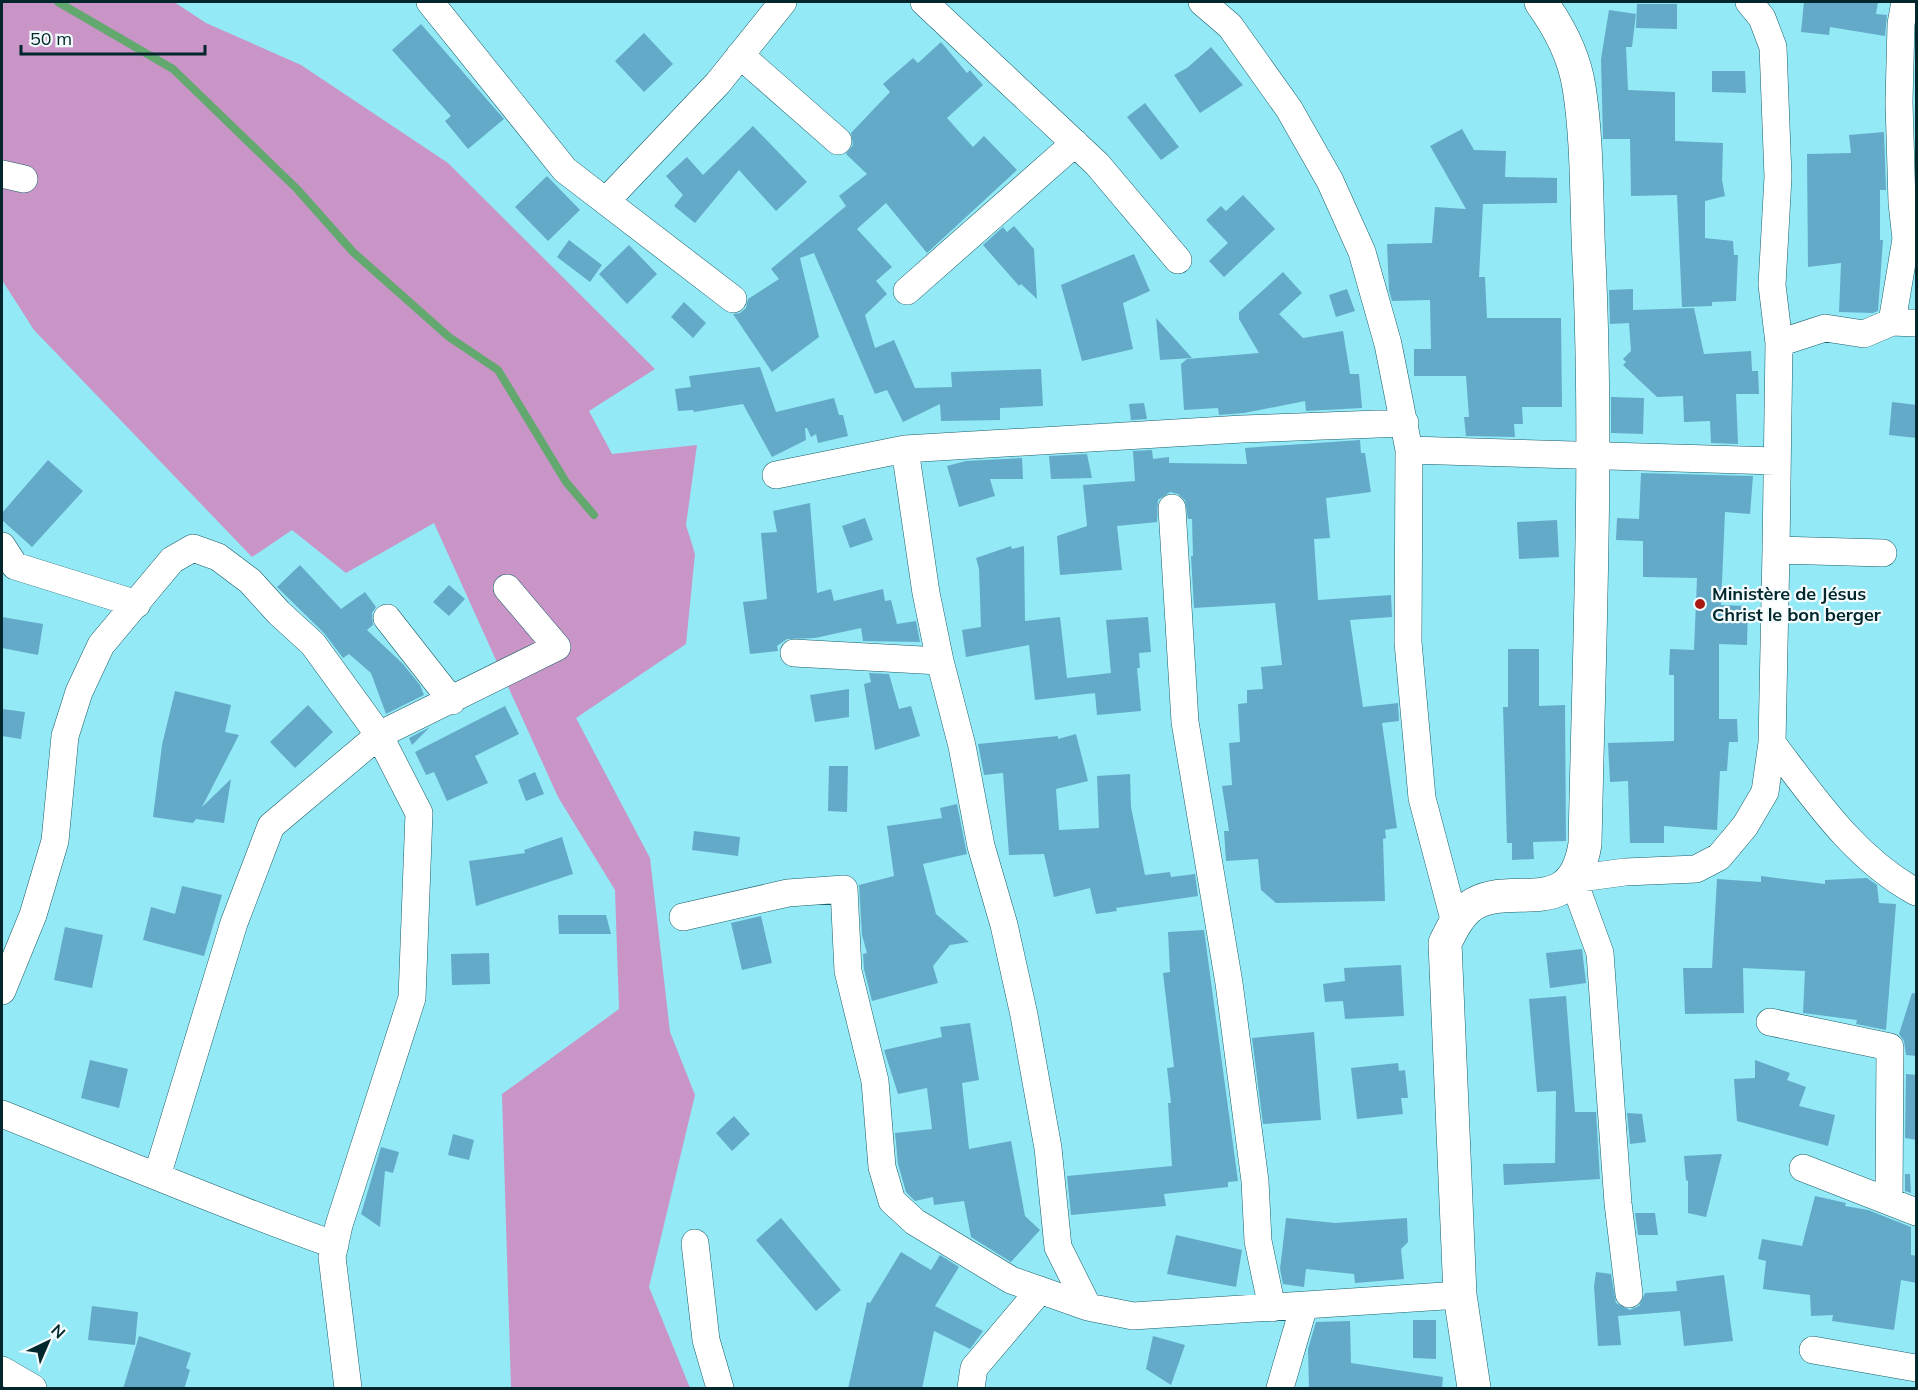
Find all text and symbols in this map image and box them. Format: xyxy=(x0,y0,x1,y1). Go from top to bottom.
scale bar xyxy=(21,18,206,56)
text: 50 m xyxy=(30,27,72,50)
place label: Ministère de Jésus Christ le bon berger xyxy=(1712,582,1882,626)
marker: Ministère de Jésus Christ le bon berger xyxy=(1693,597,1707,611)
north arrow xyxy=(18,1312,78,1372)
text: N xyxy=(47,1320,70,1343)

